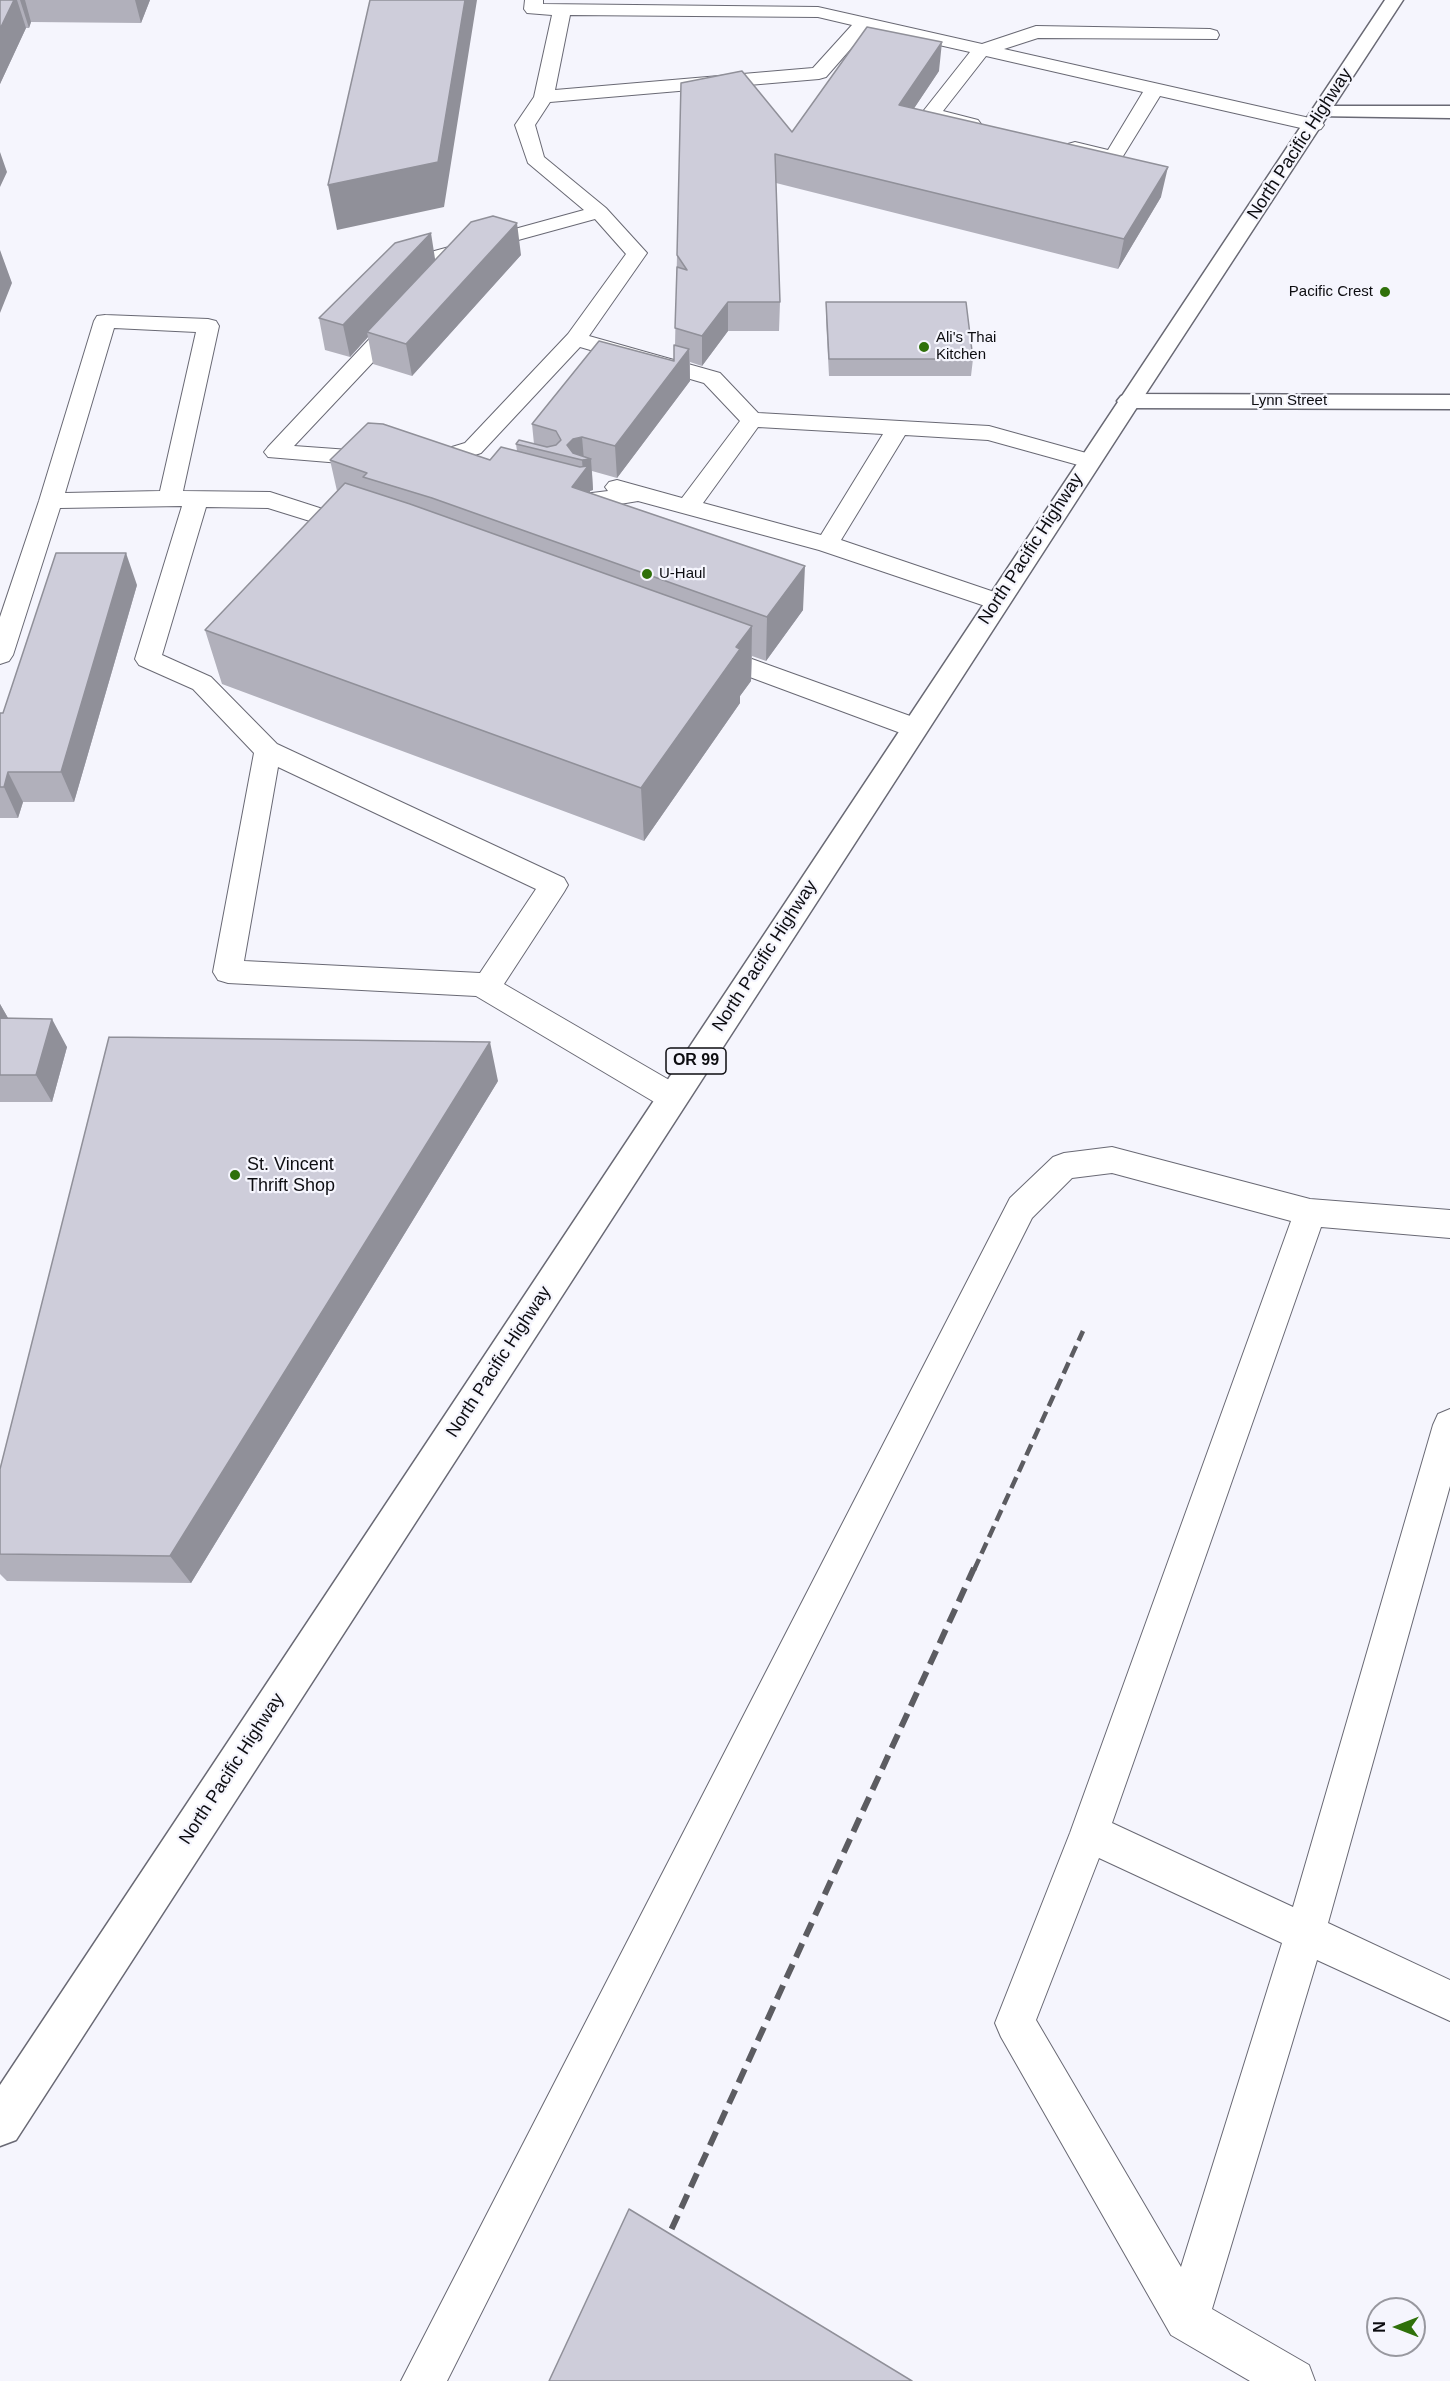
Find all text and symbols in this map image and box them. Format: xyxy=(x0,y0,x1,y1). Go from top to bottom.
street label: North Pacific Highway xyxy=(1243,64,1357,224)
place label: Pacific Crest xyxy=(1289,283,1373,301)
marker: Pacific Crest xyxy=(1378,285,1392,299)
place label: Ali's Thai Kitchen xyxy=(936,329,996,364)
marker: Ali's Thai Kitchen xyxy=(917,340,931,354)
street label: Lynn Street xyxy=(1251,392,1327,410)
street label: North Pacific Highway xyxy=(974,469,1088,629)
place label: U-Haul xyxy=(659,565,706,583)
marker: U-Haul xyxy=(640,567,654,581)
street label: North Pacific Highway xyxy=(708,876,822,1036)
road number: OR 99 xyxy=(666,1048,726,1074)
place label: St. Vincent Thrift Shop xyxy=(247,1154,335,1196)
marker: St. Vincent Thrift Shop xyxy=(228,1168,242,1182)
street label: North Pacific Highway xyxy=(442,1282,556,1442)
street label: North Pacific Highway xyxy=(175,1689,289,1849)
north arrow xyxy=(1366,2297,1426,2357)
text: N xyxy=(1371,2321,1388,2333)

